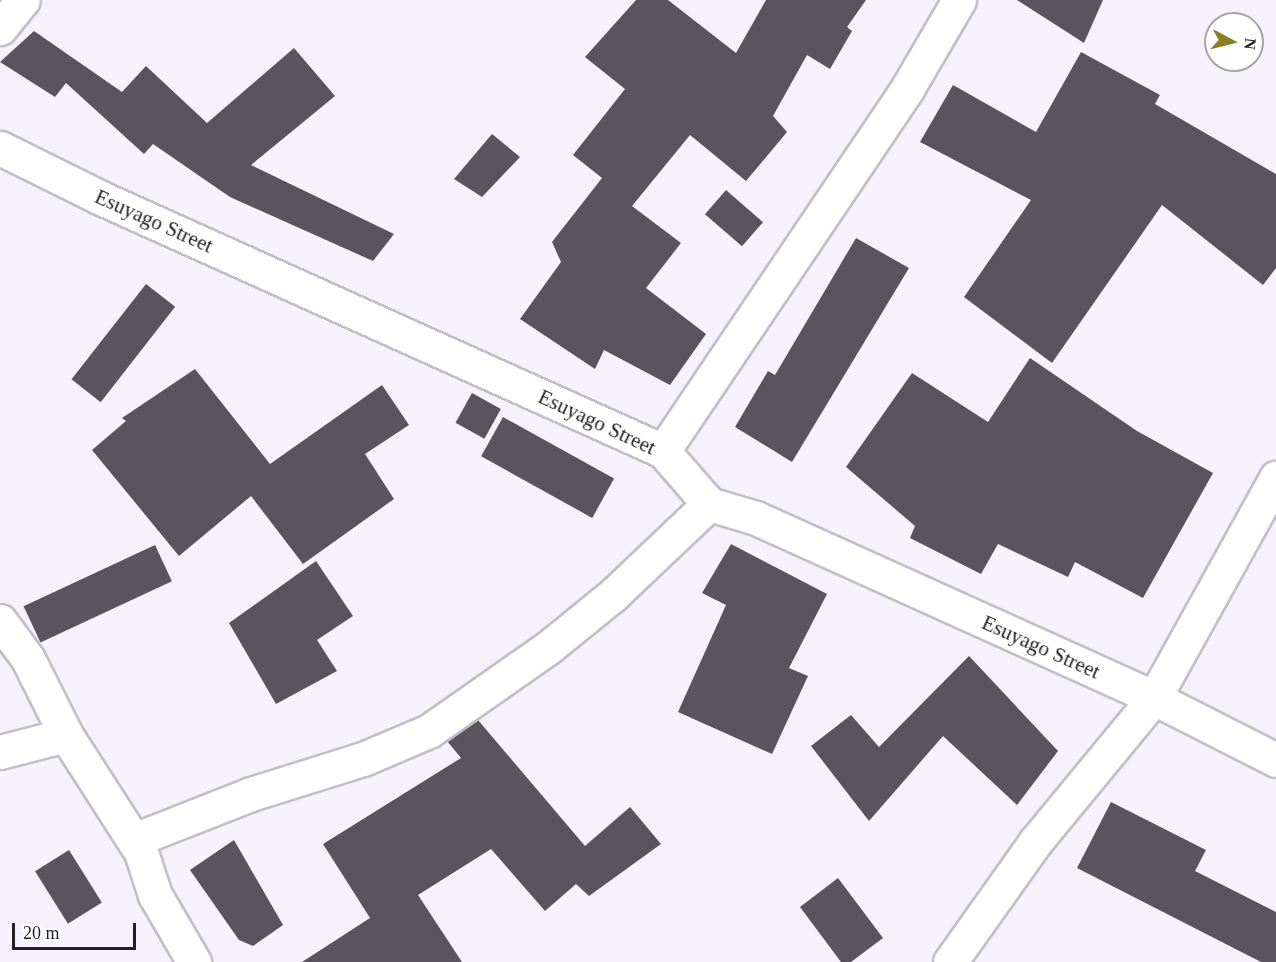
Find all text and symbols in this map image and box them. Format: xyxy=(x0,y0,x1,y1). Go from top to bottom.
north arrow xyxy=(1204,12,1264,72)
text: N xyxy=(1241,37,1260,51)
street label: Esuyago Street xyxy=(91,184,217,258)
street label: Esuyago Street xyxy=(534,384,660,460)
street label: Esuyago Street xyxy=(978,610,1104,684)
scale bar xyxy=(15,911,140,949)
text: 20 m xyxy=(23,923,60,943)

